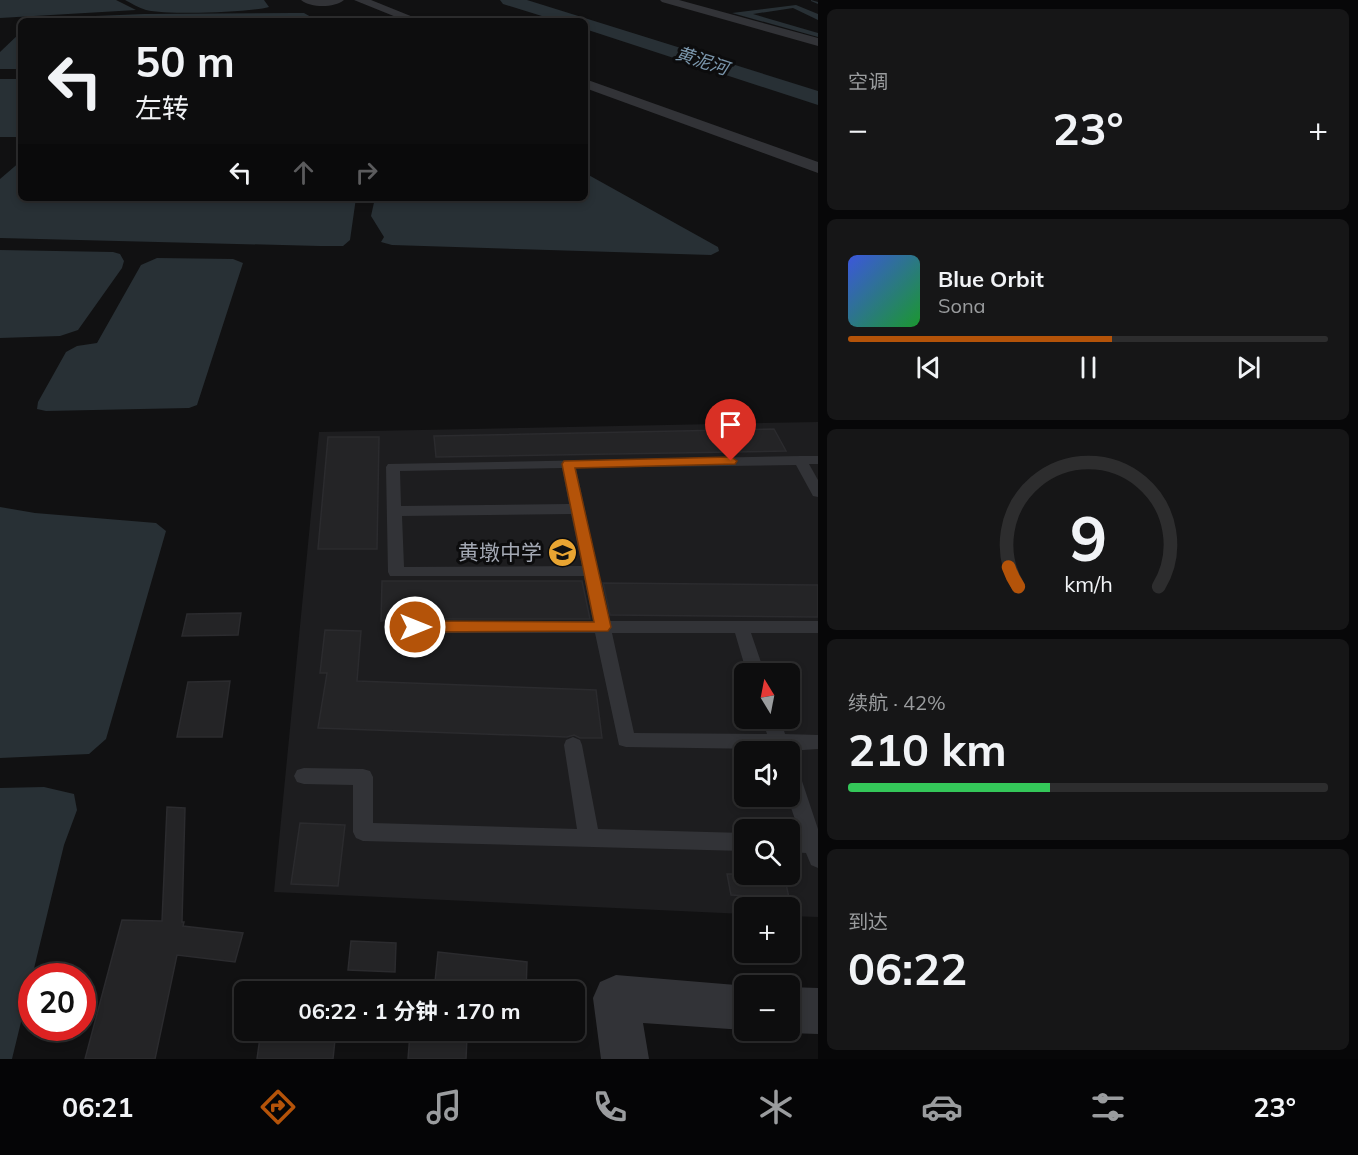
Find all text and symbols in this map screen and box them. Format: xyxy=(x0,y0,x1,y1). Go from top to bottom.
text: 50 m xyxy=(135,35,235,88)
water label: 黄泥河 xyxy=(673,41,734,81)
icon: left xyxy=(36,42,114,120)
text: 空调 xyxy=(848,69,888,94)
text: 左转 xyxy=(135,91,189,125)
text: 23° xyxy=(1052,100,1124,156)
text: − xyxy=(848,108,868,149)
text: + xyxy=(1308,108,1328,149)
icon: left xyxy=(224,156,257,189)
icon: ahead xyxy=(287,156,320,189)
icon: right xyxy=(350,156,383,189)
text: Blue Orbit xyxy=(938,265,1044,293)
text: Sona xyxy=(938,293,986,318)
icon: previous xyxy=(912,351,945,384)
icon: pause xyxy=(1072,351,1105,384)
icon: next xyxy=(1232,351,1265,384)
pin xyxy=(705,399,756,461)
icon: arrive xyxy=(714,408,747,441)
text: 9 xyxy=(1069,498,1107,577)
school or university icon: 黄墩中学 xyxy=(547,537,579,569)
place label: 黄墩中学 xyxy=(458,539,542,565)
text: km/h xyxy=(1064,570,1112,597)
position arrow xyxy=(383,595,447,659)
north arrow xyxy=(734,663,800,729)
map controls xyxy=(734,663,800,1041)
text: 续航 · 42% xyxy=(848,690,946,715)
text: 210 km xyxy=(848,721,1007,777)
button: sound xyxy=(734,741,800,807)
button: search xyxy=(734,819,800,885)
button: + xyxy=(734,897,800,963)
text: 到达 xyxy=(848,909,888,934)
text: 06:22 xyxy=(848,940,967,996)
speed limit sign: 20 xyxy=(18,963,96,1041)
button: − xyxy=(734,975,800,1041)
text: 06:22 · 1 分钟 · 170 m xyxy=(298,997,521,1025)
icon: directions xyxy=(257,1086,299,1128)
icon: music xyxy=(423,1086,465,1128)
icon: phone xyxy=(589,1086,631,1128)
icon: climate xyxy=(755,1086,797,1128)
icon: car xyxy=(921,1086,963,1128)
icon: filters xyxy=(1087,1086,1129,1128)
text: 06:21 xyxy=(62,1090,133,1124)
text: 23° xyxy=(1253,1090,1296,1124)

